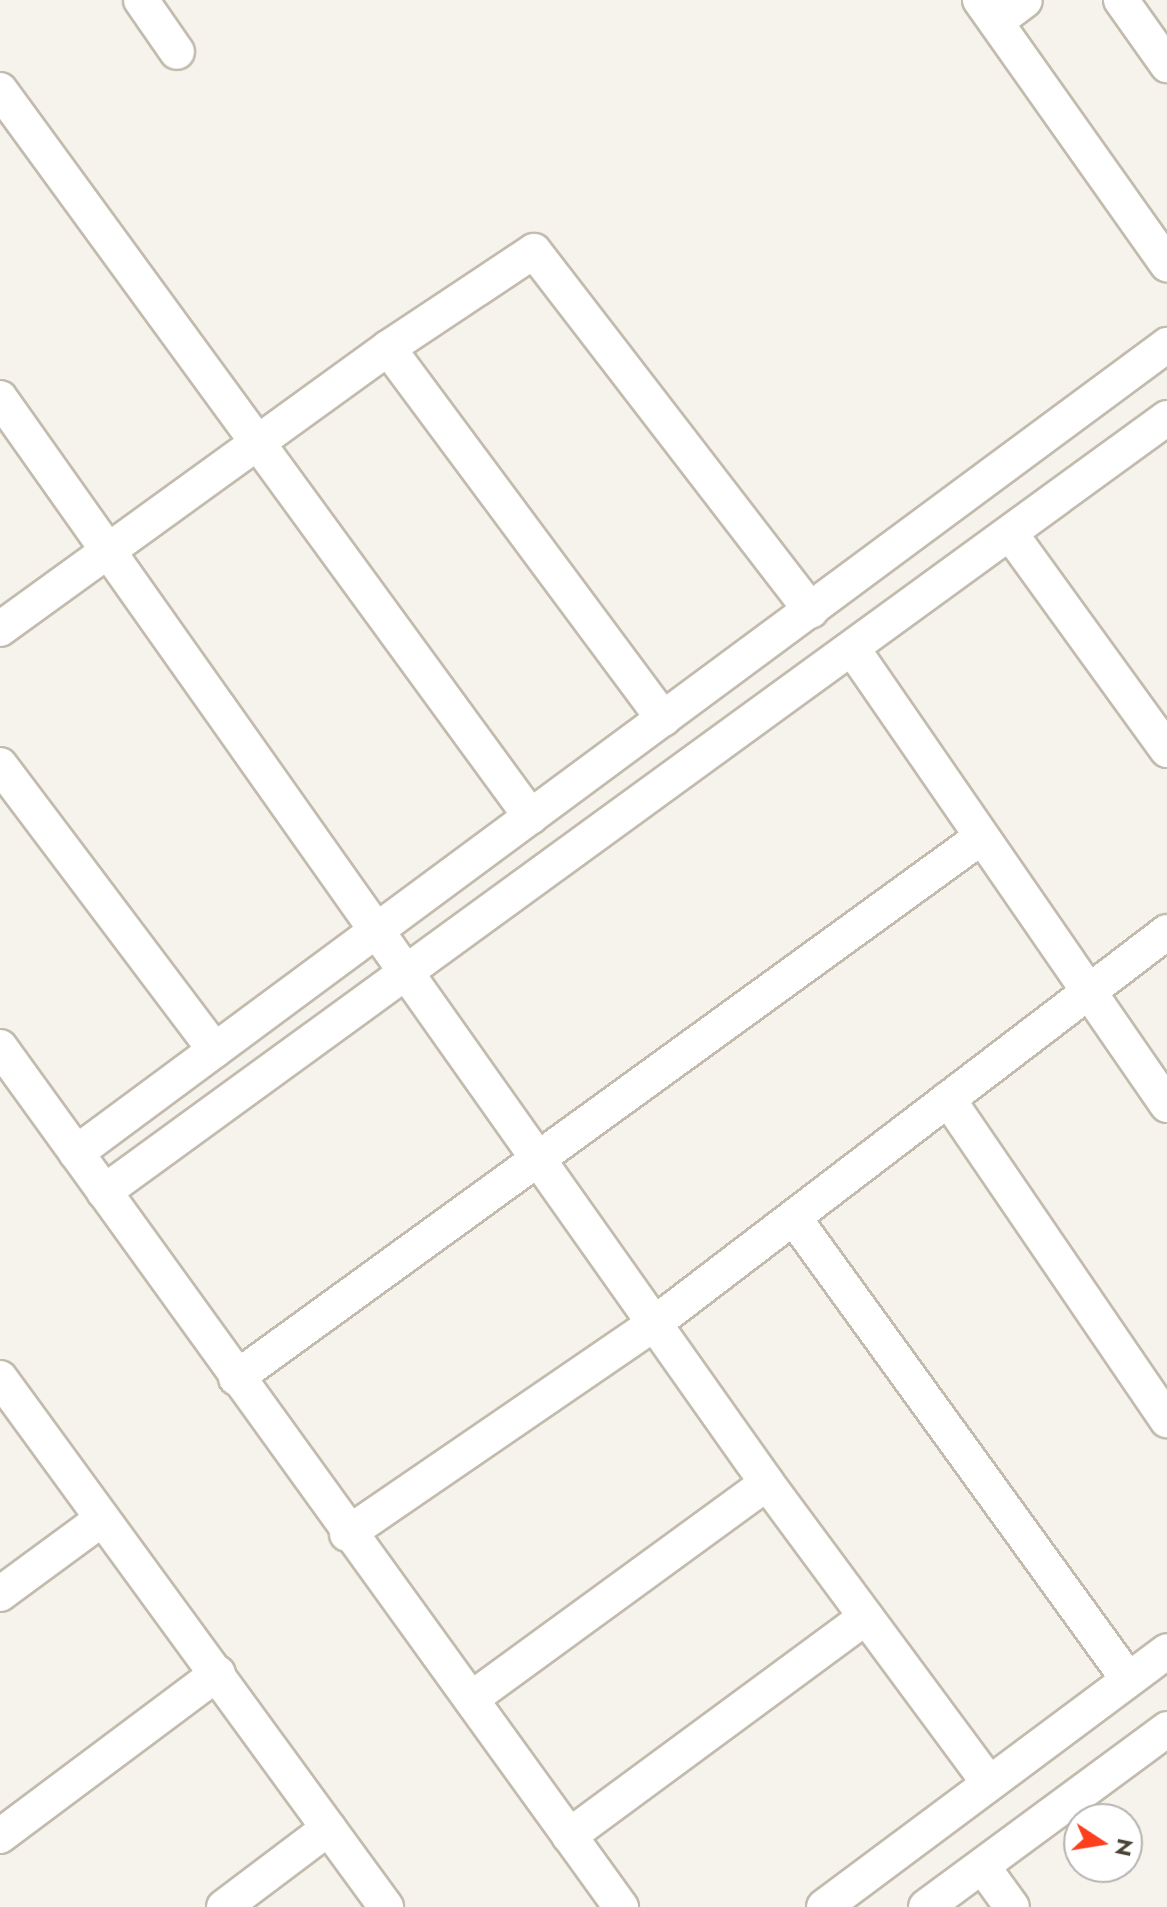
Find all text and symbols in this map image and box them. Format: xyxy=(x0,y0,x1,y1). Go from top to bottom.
north arrow xyxy=(1063,1803,1143,1883)
text: N xyxy=(1107,1836,1142,1859)

